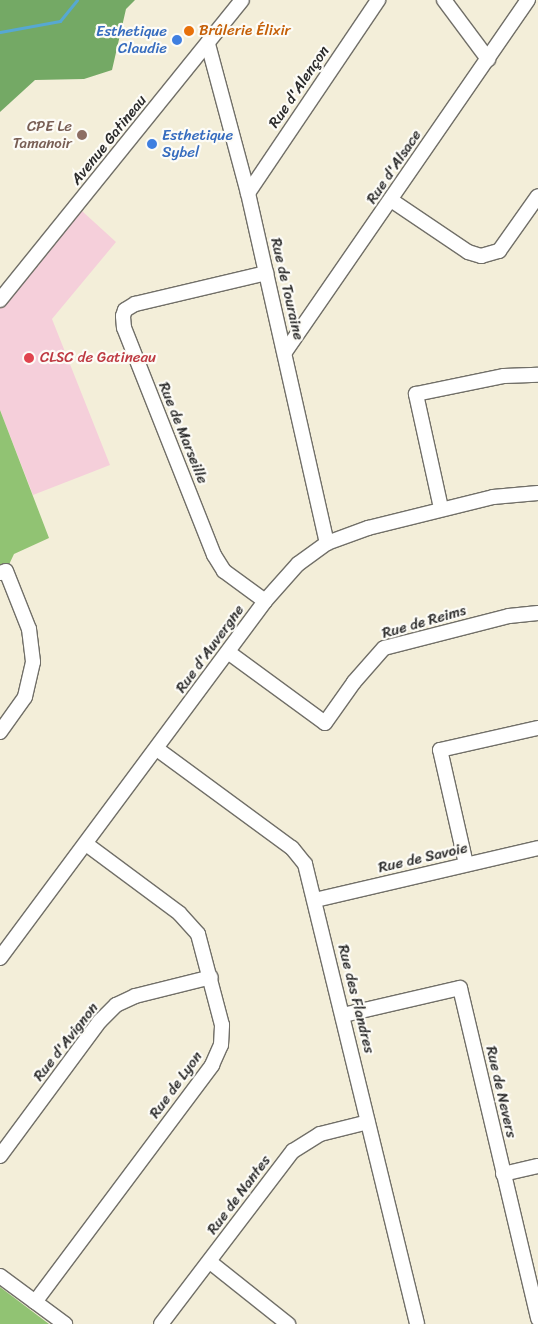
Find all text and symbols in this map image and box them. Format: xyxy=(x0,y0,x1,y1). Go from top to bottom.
place label: Esthetique Claudie xyxy=(96,22,167,57)
place label: Brûlerie Élixir xyxy=(199,22,291,40)
marker: Brûlerie Élixir xyxy=(183,25,195,37)
marker: Esthetique Claudie xyxy=(171,34,183,46)
street label: Rue d'Alençon xyxy=(265,42,333,132)
street label: Avenue Gatineau xyxy=(67,92,151,188)
place label: CPE Le Tamanoir xyxy=(13,117,72,152)
place label: Esthetique Sybel xyxy=(162,126,233,161)
street label: Rue d'Alsace xyxy=(363,127,425,207)
marker: CPE Le Tamanoir xyxy=(76,129,88,141)
marker: Esthetique Sybel xyxy=(146,138,158,150)
street label: Rue de Touraine xyxy=(266,236,308,342)
place label: CLSC de Gatineau xyxy=(40,349,156,367)
marker: CLSC de Gatineau xyxy=(22,351,36,365)
street label: Rue de Marseille xyxy=(154,379,212,487)
street label: Rue de Reims xyxy=(379,601,469,643)
street label: Rue d'Auvergne xyxy=(172,602,248,696)
street label: Rue de Savoie xyxy=(376,839,470,877)
street label: Rue des Flandres xyxy=(334,943,378,1055)
street label: Rue d'Avignon xyxy=(30,999,102,1085)
street label: Rue de Nevers xyxy=(482,1044,520,1140)
street label: Rue de Lyon xyxy=(146,1048,206,1122)
street label: Rue de Nantes xyxy=(203,1152,275,1238)

